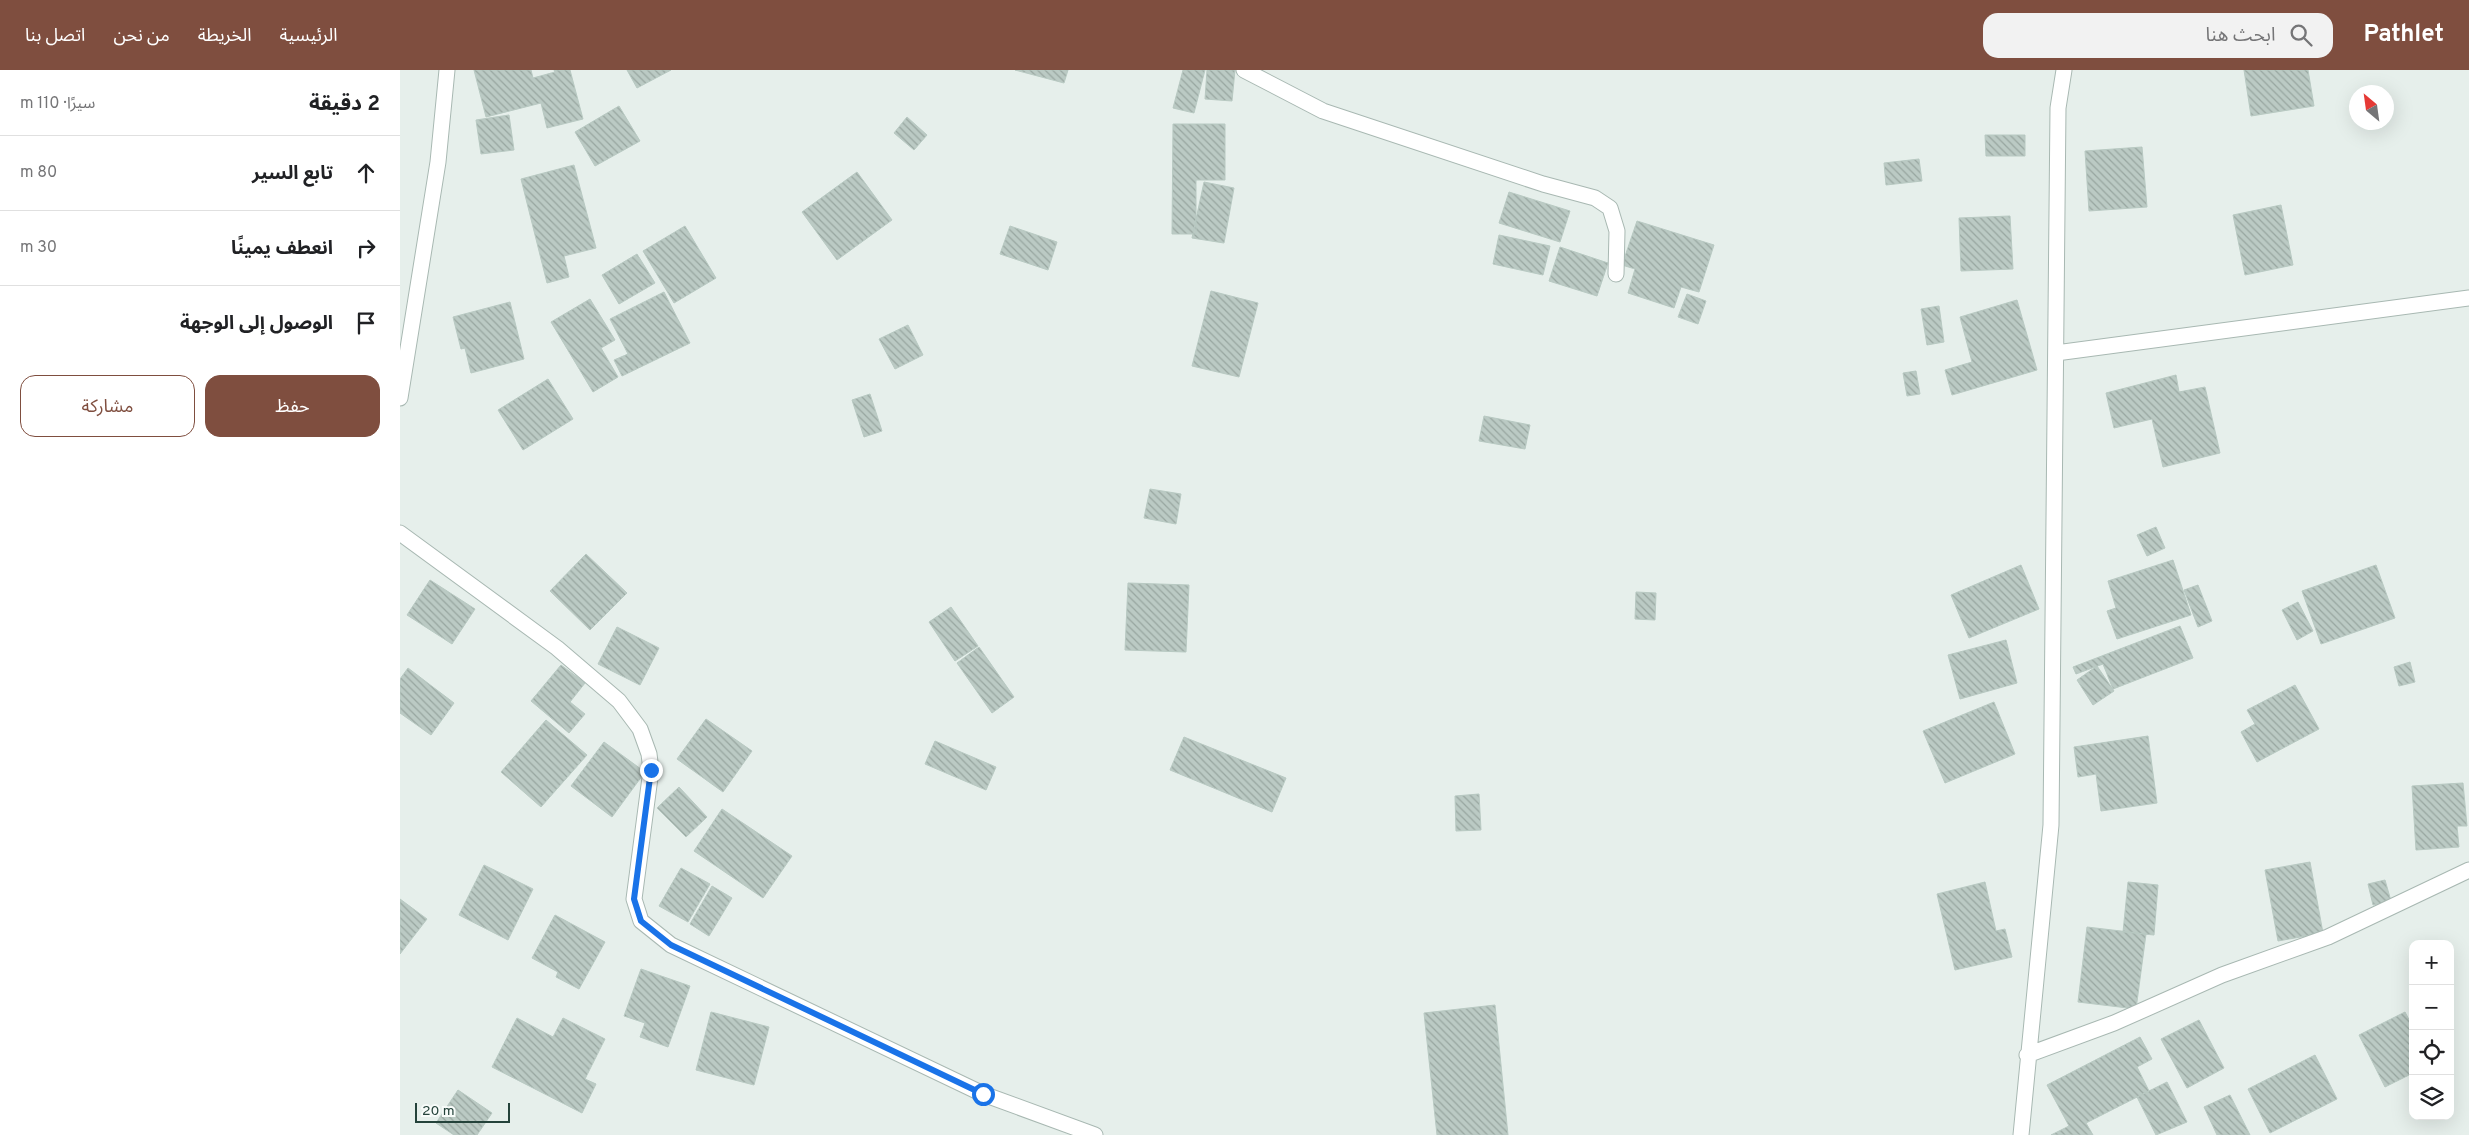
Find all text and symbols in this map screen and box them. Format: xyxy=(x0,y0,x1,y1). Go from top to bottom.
search box xyxy=(1983,13,2333,58)
text: Pathlet xyxy=(2363,20,2444,50)
icon: search xyxy=(2287,21,2315,49)
text: ابحث هنا xyxy=(2205,24,2275,48)
text: اتصل بنا xyxy=(25,25,85,48)
text: من نحن xyxy=(113,25,170,48)
text: الخريطة xyxy=(198,25,252,48)
text: الرئيسية xyxy=(280,25,337,48)
north arrow xyxy=(2349,85,2394,130)
text: 2 دقيقة xyxy=(309,91,380,118)
text: سيرًا · 110 m xyxy=(20,94,95,114)
icon: ahead xyxy=(352,159,380,187)
text: تابع السير xyxy=(252,162,333,186)
text: 80 m xyxy=(20,163,57,183)
icon: right xyxy=(352,234,380,262)
text: انعطف يمينًا xyxy=(231,237,333,261)
text: 30 m xyxy=(20,238,57,258)
icon: arrive xyxy=(352,309,380,337)
text: الوصول إلى الوجهة xyxy=(180,312,333,336)
button: مشاركة xyxy=(20,375,195,437)
button: حفظ xyxy=(205,375,380,437)
route end xyxy=(640,759,663,782)
map controls xyxy=(2409,940,2454,1120)
button: + xyxy=(2409,940,2454,985)
button: − xyxy=(2409,985,2454,1030)
button: locate xyxy=(2409,1030,2454,1075)
button: layers xyxy=(2409,1075,2454,1120)
route start xyxy=(972,1083,995,1106)
scale bar xyxy=(415,1100,510,1123)
text: 20 m xyxy=(422,1103,455,1120)

